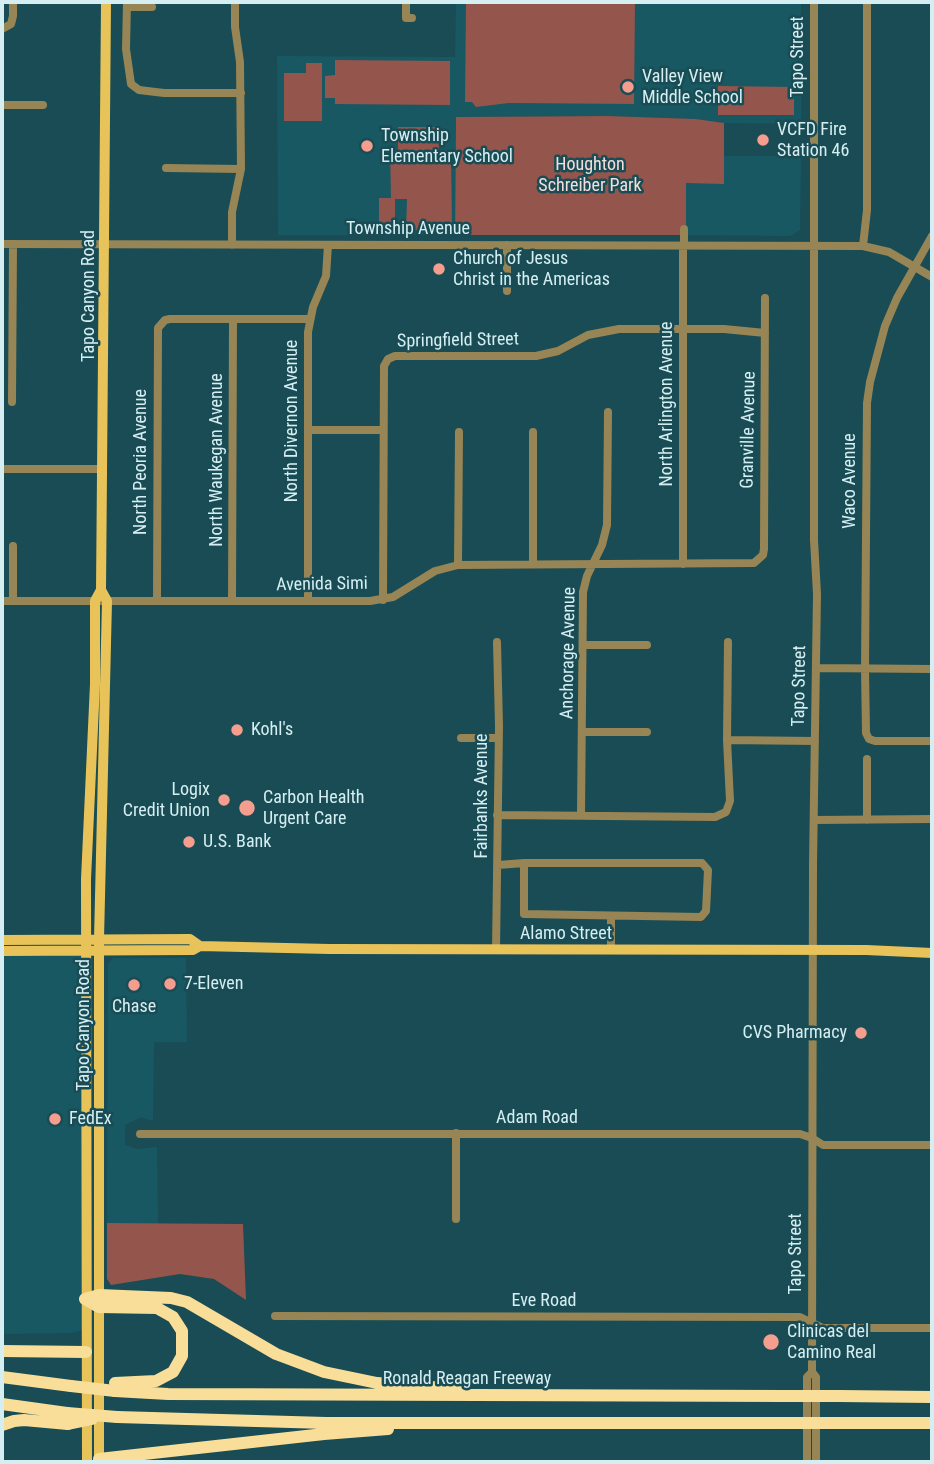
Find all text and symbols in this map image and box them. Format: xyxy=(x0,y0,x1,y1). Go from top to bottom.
street label: Tapo Street xyxy=(787,16,809,98)
place label: Valley View Middle School xyxy=(642,66,743,108)
marker: Valley View Middle School xyxy=(620,79,636,95)
place label: VCFD Fire Station 46 xyxy=(777,119,849,162)
place label: Township Elementary School xyxy=(381,125,513,168)
marker: VCFD Fire Station 46 xyxy=(755,132,771,148)
marker: Township Elementary School xyxy=(359,138,375,154)
park label: Houghton Schreiber Park xyxy=(538,154,642,196)
street label: Township Avenue xyxy=(346,218,470,240)
street label: Tapo Canyon Road xyxy=(78,230,100,362)
place label: Church of Jesus Christ in the Americas xyxy=(453,248,610,290)
marker: Church of Jesus Christ in the Americas xyxy=(431,261,447,277)
street label: North Arlington Avenue xyxy=(656,322,678,486)
street label: Springfield Street xyxy=(397,329,519,353)
street label: North Divernon Avenue xyxy=(281,340,303,502)
street label: Granville Avenue xyxy=(737,371,761,489)
street label: North Waukegan Avenue xyxy=(206,373,228,547)
street label: North Peoria Avenue xyxy=(130,389,152,535)
street label: Waco Avenue xyxy=(839,433,861,529)
street label: Avenida Simi xyxy=(276,573,368,597)
street label: Anchorage Avenue xyxy=(557,587,581,719)
street label: Tapo Street xyxy=(788,645,812,727)
place label: Kohl's xyxy=(251,719,293,741)
marker: Kohl's xyxy=(229,722,245,738)
street label: Fairbanks Avenue xyxy=(471,733,493,859)
place label: Logix Credit Union xyxy=(123,779,210,822)
place label: Carbon Health Urgent Care xyxy=(263,787,364,830)
marker: Logix Credit Union xyxy=(216,792,232,808)
marker: Carbon Health Urgent Care xyxy=(237,798,257,818)
place label: U.S. Bank xyxy=(203,831,271,853)
marker: U.S. Bank xyxy=(181,834,197,850)
street label: Alamo Street xyxy=(520,923,612,945)
street label: Tapo Canyon Road xyxy=(73,959,95,1091)
place label: 7-Eleven xyxy=(184,973,243,995)
marker: 7-Eleven xyxy=(162,976,178,992)
marker: Chase xyxy=(126,977,142,993)
place label: Chase xyxy=(112,996,156,1018)
place label: CVS Pharmacy xyxy=(742,1022,847,1044)
marker: CVS Pharmacy xyxy=(853,1025,869,1041)
street label: Adam Road xyxy=(496,1107,578,1129)
place label: FedEx xyxy=(69,1108,112,1130)
marker: FedEx xyxy=(47,1111,63,1127)
street label: Tapo Street xyxy=(785,1213,807,1295)
street label: Eve Road xyxy=(511,1290,577,1312)
place label: Clinicas del Camino Real xyxy=(787,1321,876,1364)
marker: Clinicas del Camino Real xyxy=(761,1332,781,1352)
street label: Ronald Reagan Freeway xyxy=(383,1368,551,1390)

